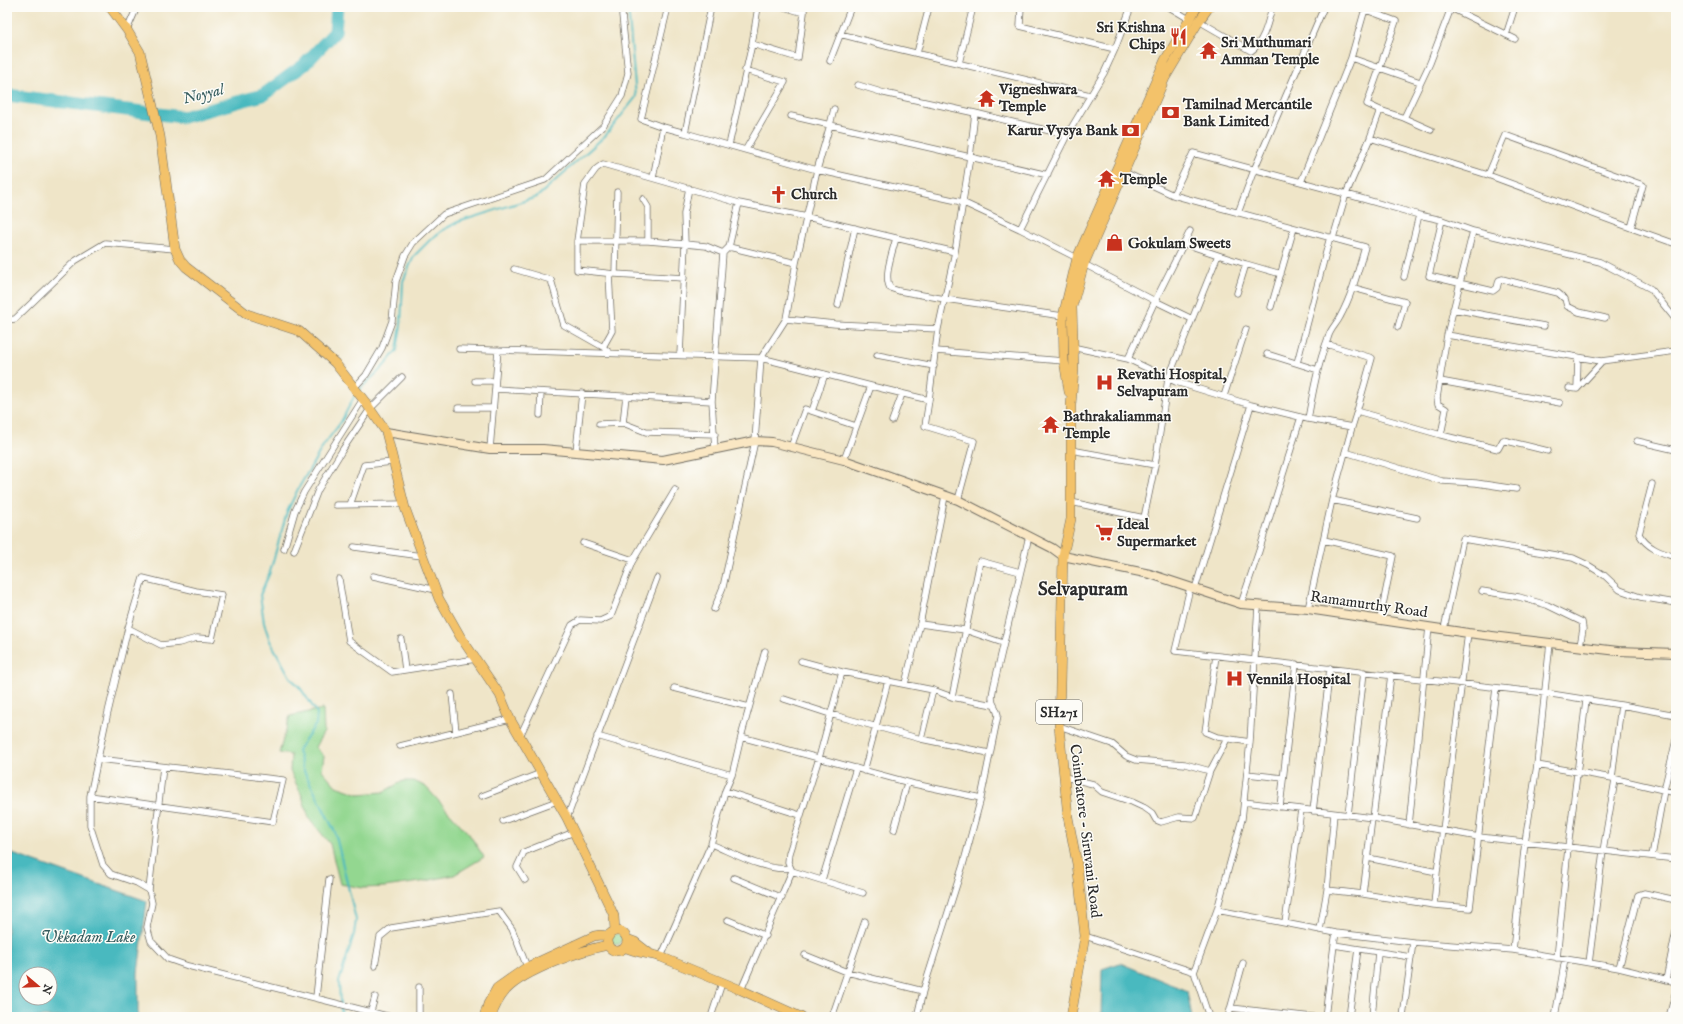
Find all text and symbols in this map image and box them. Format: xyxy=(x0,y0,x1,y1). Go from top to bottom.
place label: Sri Krishna Chips xyxy=(1096,18,1166,54)
restaurant icon: Sri Krishna Chips xyxy=(1168,26,1188,46)
place label: Sri Muthumari Amman Temple xyxy=(1220,33,1319,69)
temple icon: Sri Muthumari Amman Temple xyxy=(1198,41,1218,61)
water label: Noyyal xyxy=(181,80,227,110)
place label: Vigneshwara Temple xyxy=(998,80,1078,116)
temple icon: Vigneshwara Temple xyxy=(976,88,996,108)
place label: Tamilnad Mercantile Bank Limited xyxy=(1182,95,1312,131)
bank icon: Tamilnad Mercantile Bank Limited xyxy=(1160,103,1180,123)
bank icon: Karur Vysya Bank xyxy=(1121,120,1141,140)
place label: Karur Vysya Bank xyxy=(1007,121,1119,140)
temple icon: Temple xyxy=(1097,169,1117,189)
place label: Temple xyxy=(1119,170,1167,189)
church icon: Church xyxy=(768,184,788,204)
place label: Church xyxy=(791,185,838,204)
shop icon: Gokulam Sweets xyxy=(1105,233,1125,253)
place label: Gokulam Sweets xyxy=(1128,234,1231,253)
place label: Revathi Hospital, Selvapuram xyxy=(1117,365,1227,401)
hospital icon: Revathi Hospital, Selvapuram xyxy=(1094,373,1114,393)
place label: Bathrakaliamman Temple xyxy=(1062,407,1171,443)
temple icon: Bathrakaliamman Temple xyxy=(1040,415,1060,435)
place label: Ideal Supermarket xyxy=(1117,515,1197,551)
supermarket icon: Ideal Supermarket xyxy=(1094,523,1114,543)
district label: Selvapuram xyxy=(1038,578,1128,602)
street label: Ramamurthy Road xyxy=(1309,587,1430,622)
hospital icon: Vennila Hospital xyxy=(1224,669,1244,689)
place label: Vennila Hospital xyxy=(1246,670,1351,689)
road number: SH271 xyxy=(1036,700,1082,724)
street label: Coimbatore - Siruvani Road xyxy=(1065,743,1106,920)
water label: Ukkadam Lake xyxy=(41,928,136,948)
north arrow xyxy=(18,966,58,1006)
text: N xyxy=(38,981,55,996)

